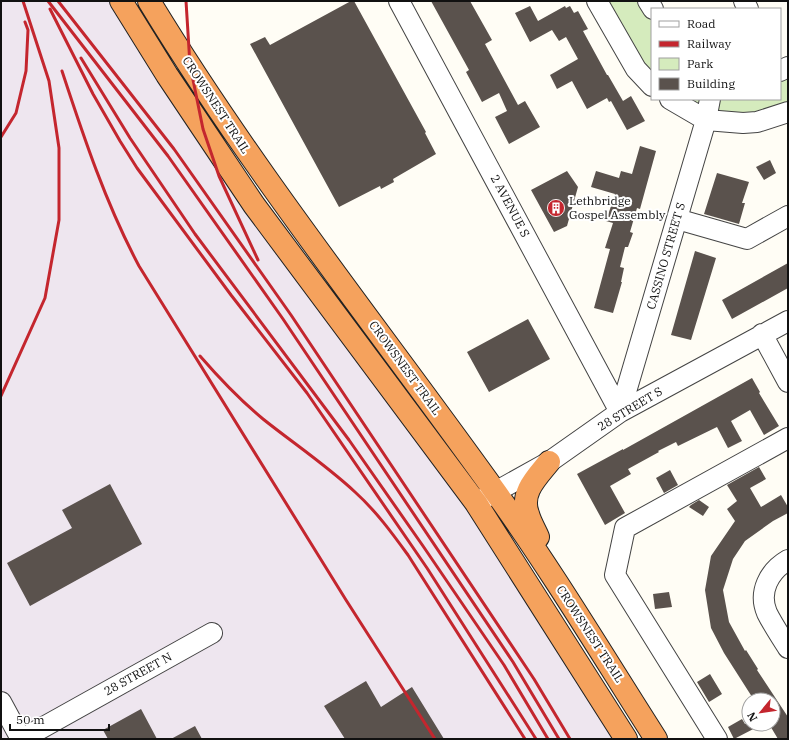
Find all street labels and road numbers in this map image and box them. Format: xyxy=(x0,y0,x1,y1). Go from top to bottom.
street label: CROWSNEST TRAIL xyxy=(179,53,253,156)
street label: 2 AVENUE S xyxy=(488,172,533,240)
street label: CASSINO STREET S xyxy=(643,201,688,311)
street label: CROWSNEST TRAIL xyxy=(366,318,445,418)
street label: 28 STREET S xyxy=(595,383,665,434)
street label: CROWSNEST TRAIL xyxy=(553,582,627,685)
street label: 28 STREET N xyxy=(101,649,174,698)

